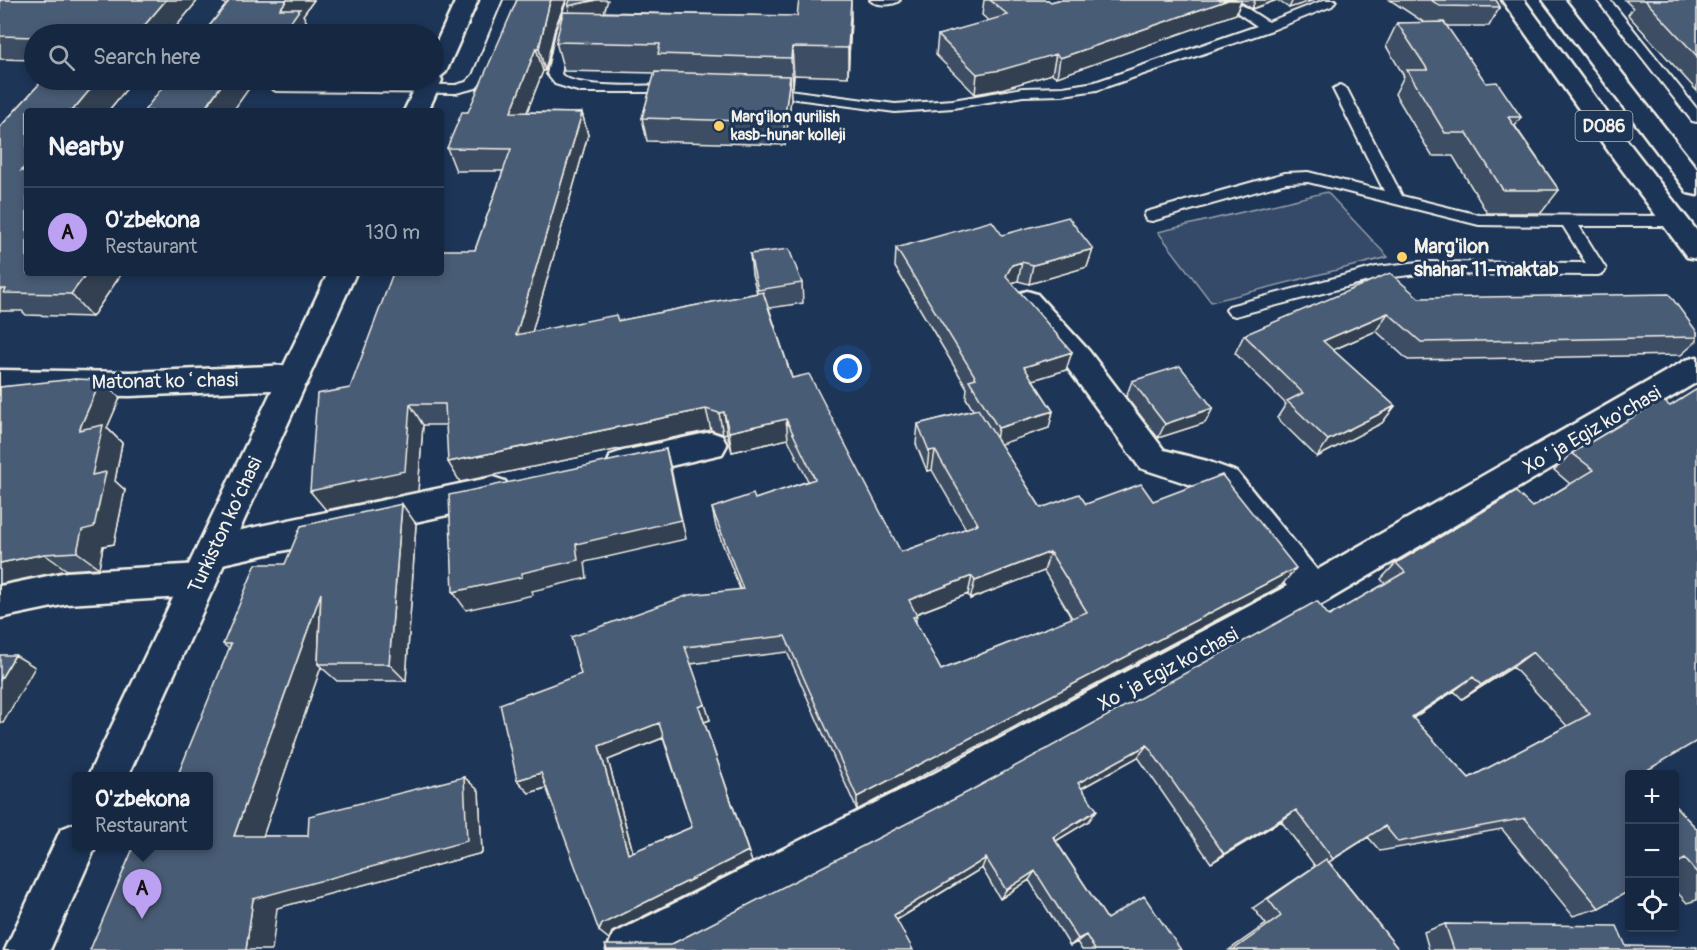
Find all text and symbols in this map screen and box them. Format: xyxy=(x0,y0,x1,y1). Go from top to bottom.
search box xyxy=(24,24,444,90)
icon: search xyxy=(45,41,78,74)
text: Search here xyxy=(93,43,200,71)
place label: Marg'ilon qurilish kasb-hunar kolleji xyxy=(730,107,846,145)
road number: D086 xyxy=(1576,111,1632,141)
marker: Marg'ilon qurilish kasb-hunar kolleji xyxy=(712,119,726,133)
text: Nearby xyxy=(48,131,124,163)
text: O'zbekona xyxy=(105,206,200,234)
text: A xyxy=(61,220,74,245)
text: 130 m xyxy=(365,220,420,245)
text: Restaurant xyxy=(105,234,197,259)
place label: Marg'ilon shahar 11-maktab xyxy=(1414,234,1559,282)
marker: Marg'ilon shahar 11-maktab xyxy=(1395,250,1409,264)
your location xyxy=(833,354,862,383)
street label: Matonat koʻchasi xyxy=(92,367,238,395)
street label: Xoʻja Egiz ko'chasi xyxy=(1518,380,1666,480)
street label: Turkiston ko’chasi xyxy=(182,453,268,597)
street label: Xoʻja Egiz ko'chasi xyxy=(1093,621,1243,717)
map controls xyxy=(1625,770,1679,932)
button: + xyxy=(1625,770,1679,824)
popup xyxy=(72,772,213,850)
text: O'zbekona xyxy=(95,785,190,813)
text: Restaurant xyxy=(95,813,187,838)
button: − xyxy=(1625,824,1679,878)
pin: A xyxy=(122,870,162,919)
button: locate xyxy=(1625,878,1679,932)

